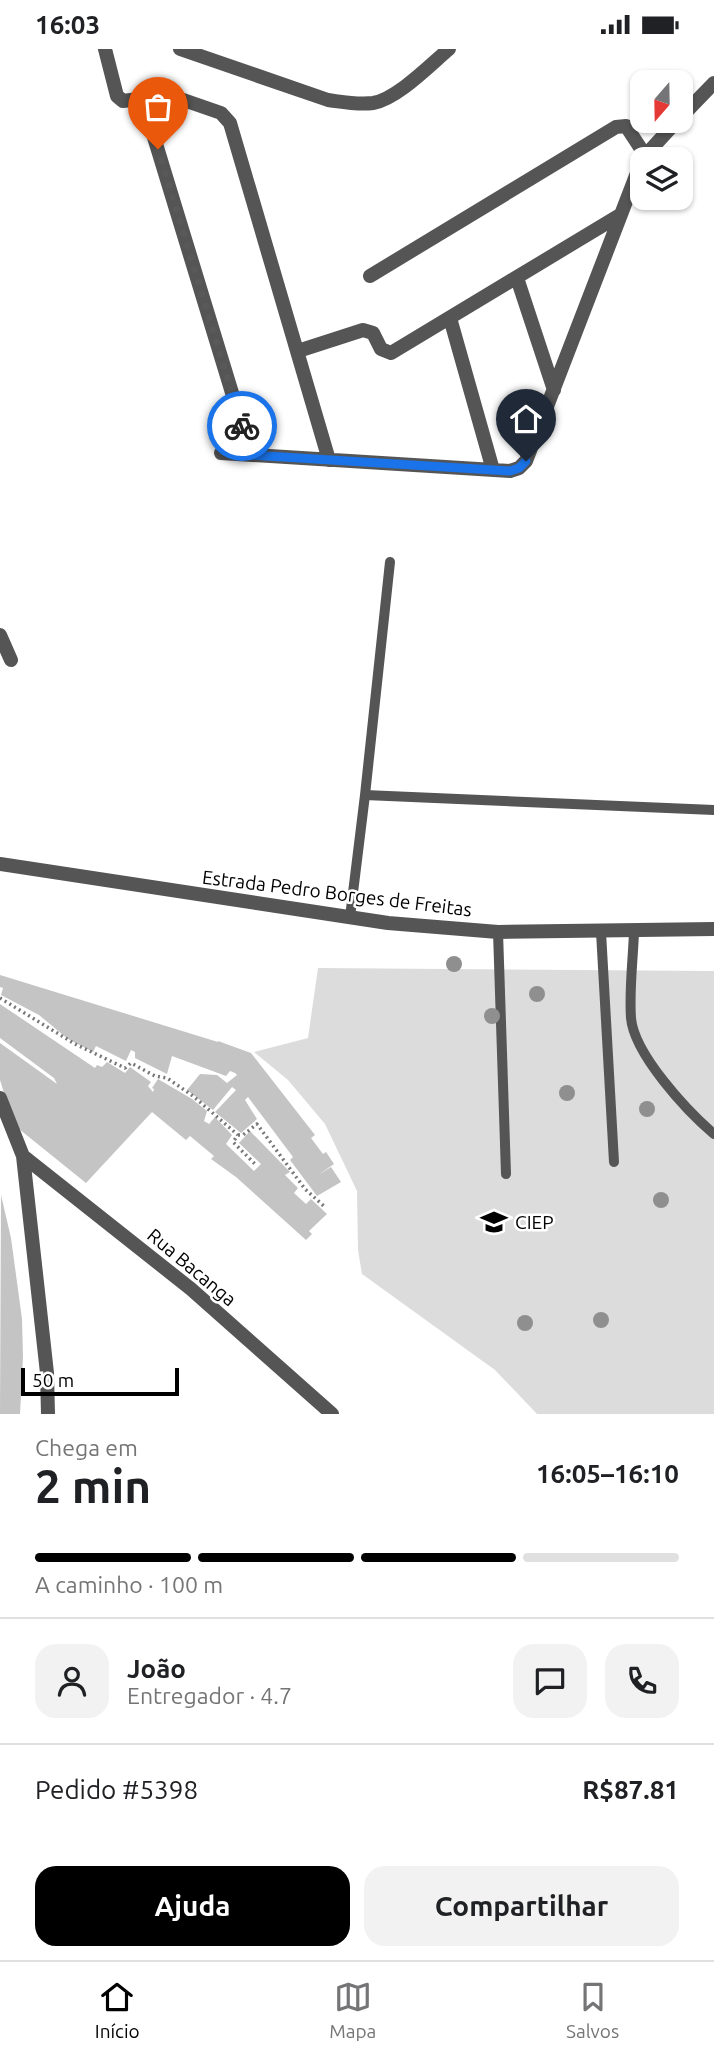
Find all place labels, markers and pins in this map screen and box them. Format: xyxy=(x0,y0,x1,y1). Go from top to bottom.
pin xyxy=(128,77,188,149)
pin xyxy=(496,389,556,461)
school or university icon: CIEP xyxy=(479,1207,509,1237)
place label: CIEP xyxy=(515,1211,554,1233)

